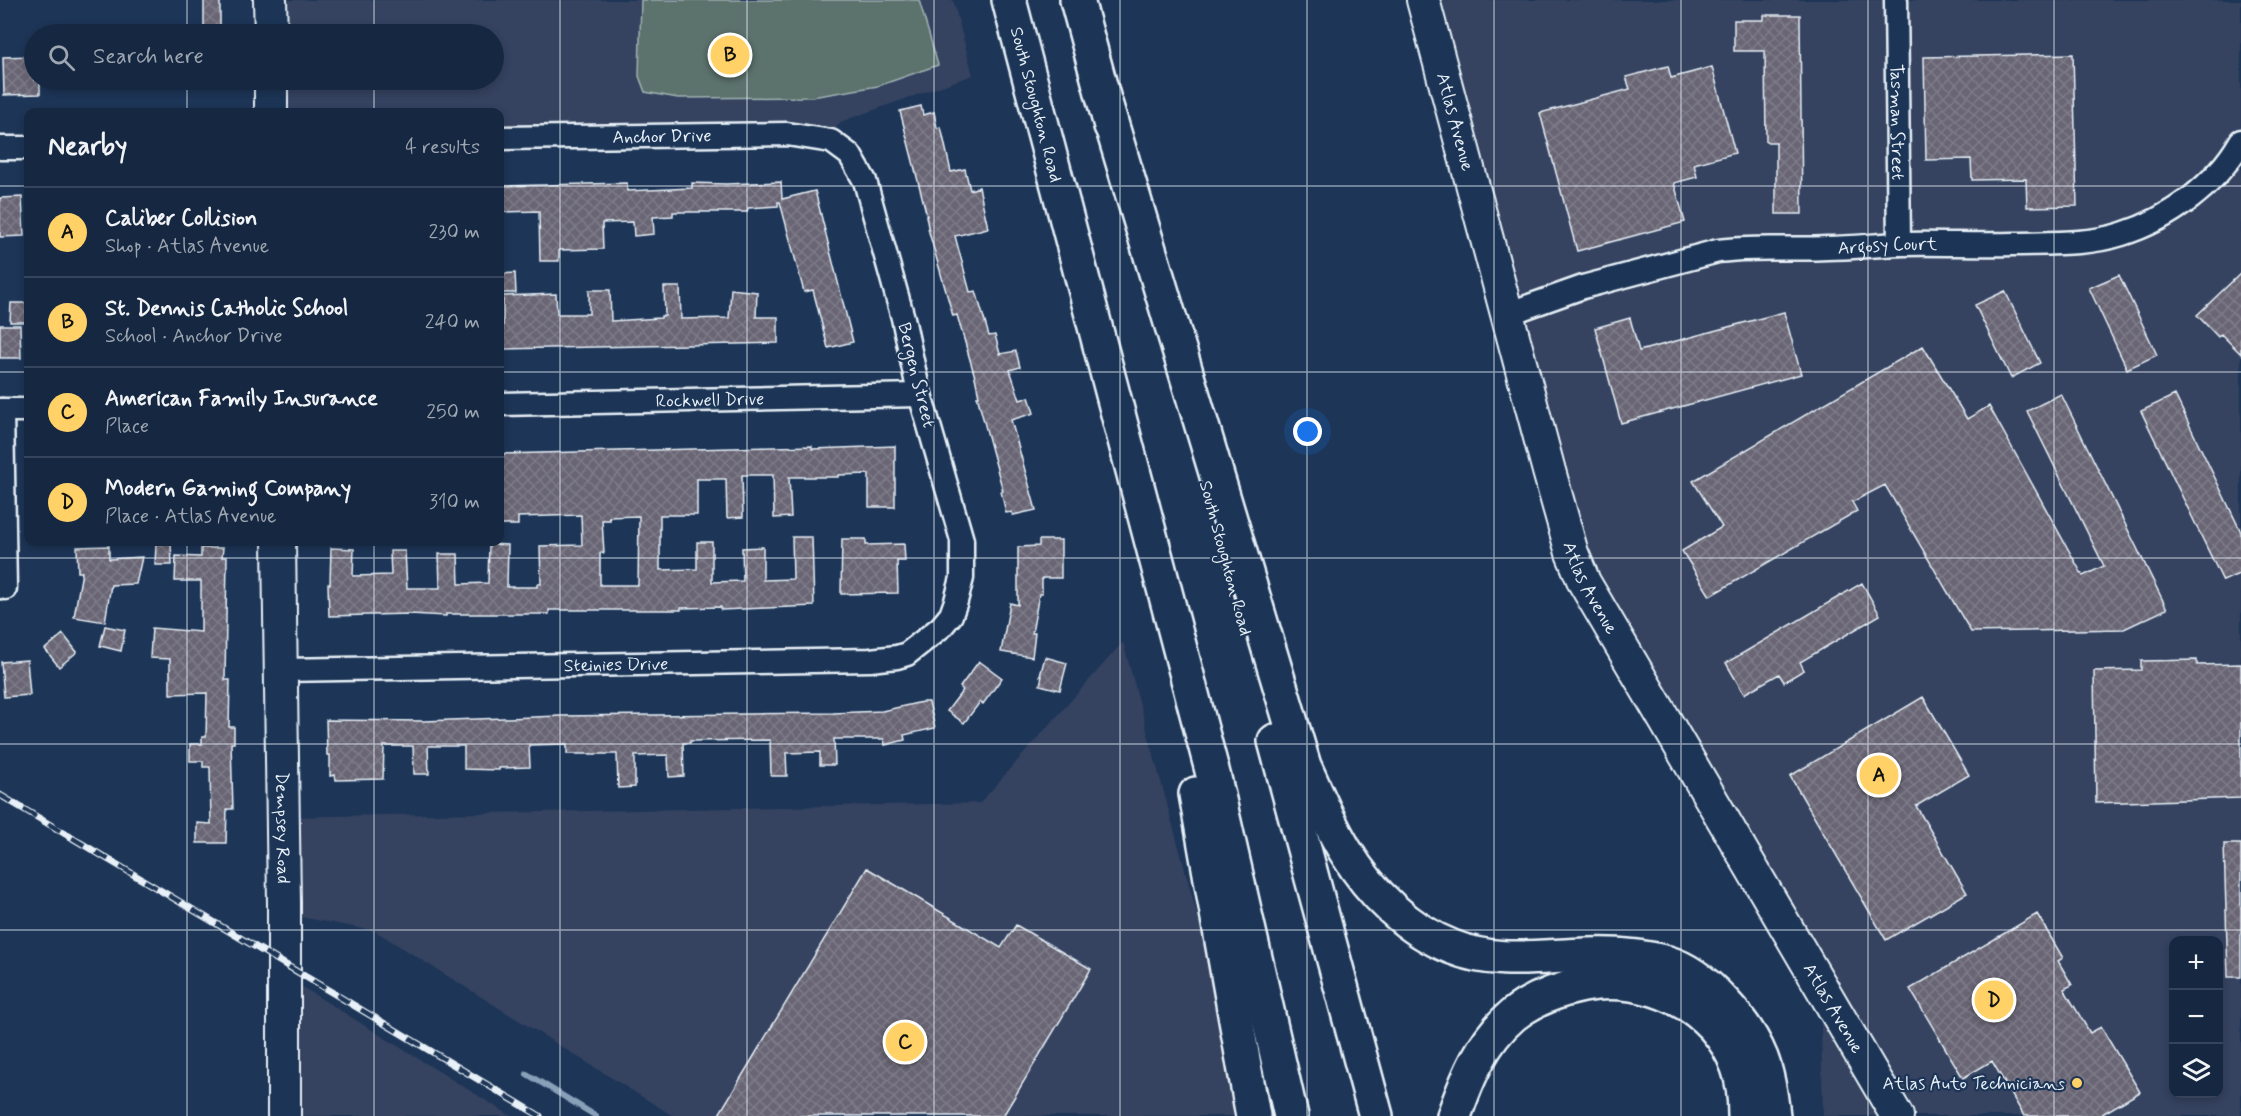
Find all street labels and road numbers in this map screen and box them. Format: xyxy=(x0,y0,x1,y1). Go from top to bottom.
street label: South Stoughton Road xyxy=(1004,24,1067,185)
street label: Tasman Street xyxy=(1884,64,1909,181)
street label: Atlas Avenue xyxy=(1430,70,1479,174)
street label: Anchor Drive xyxy=(612,124,712,150)
street label: Argosy Court xyxy=(1837,233,1938,262)
street label: Bergen Street xyxy=(890,320,941,431)
street label: Rockwell Drive xyxy=(655,387,764,414)
street label: South Stoughton Road xyxy=(1192,478,1257,639)
street label: Atlas Avenue xyxy=(1556,539,1623,639)
street label: Steinies Drive xyxy=(564,652,668,678)
street label: Dempsey Road xyxy=(269,772,295,884)
street label: Atlas Avenue xyxy=(1797,959,1869,1058)

